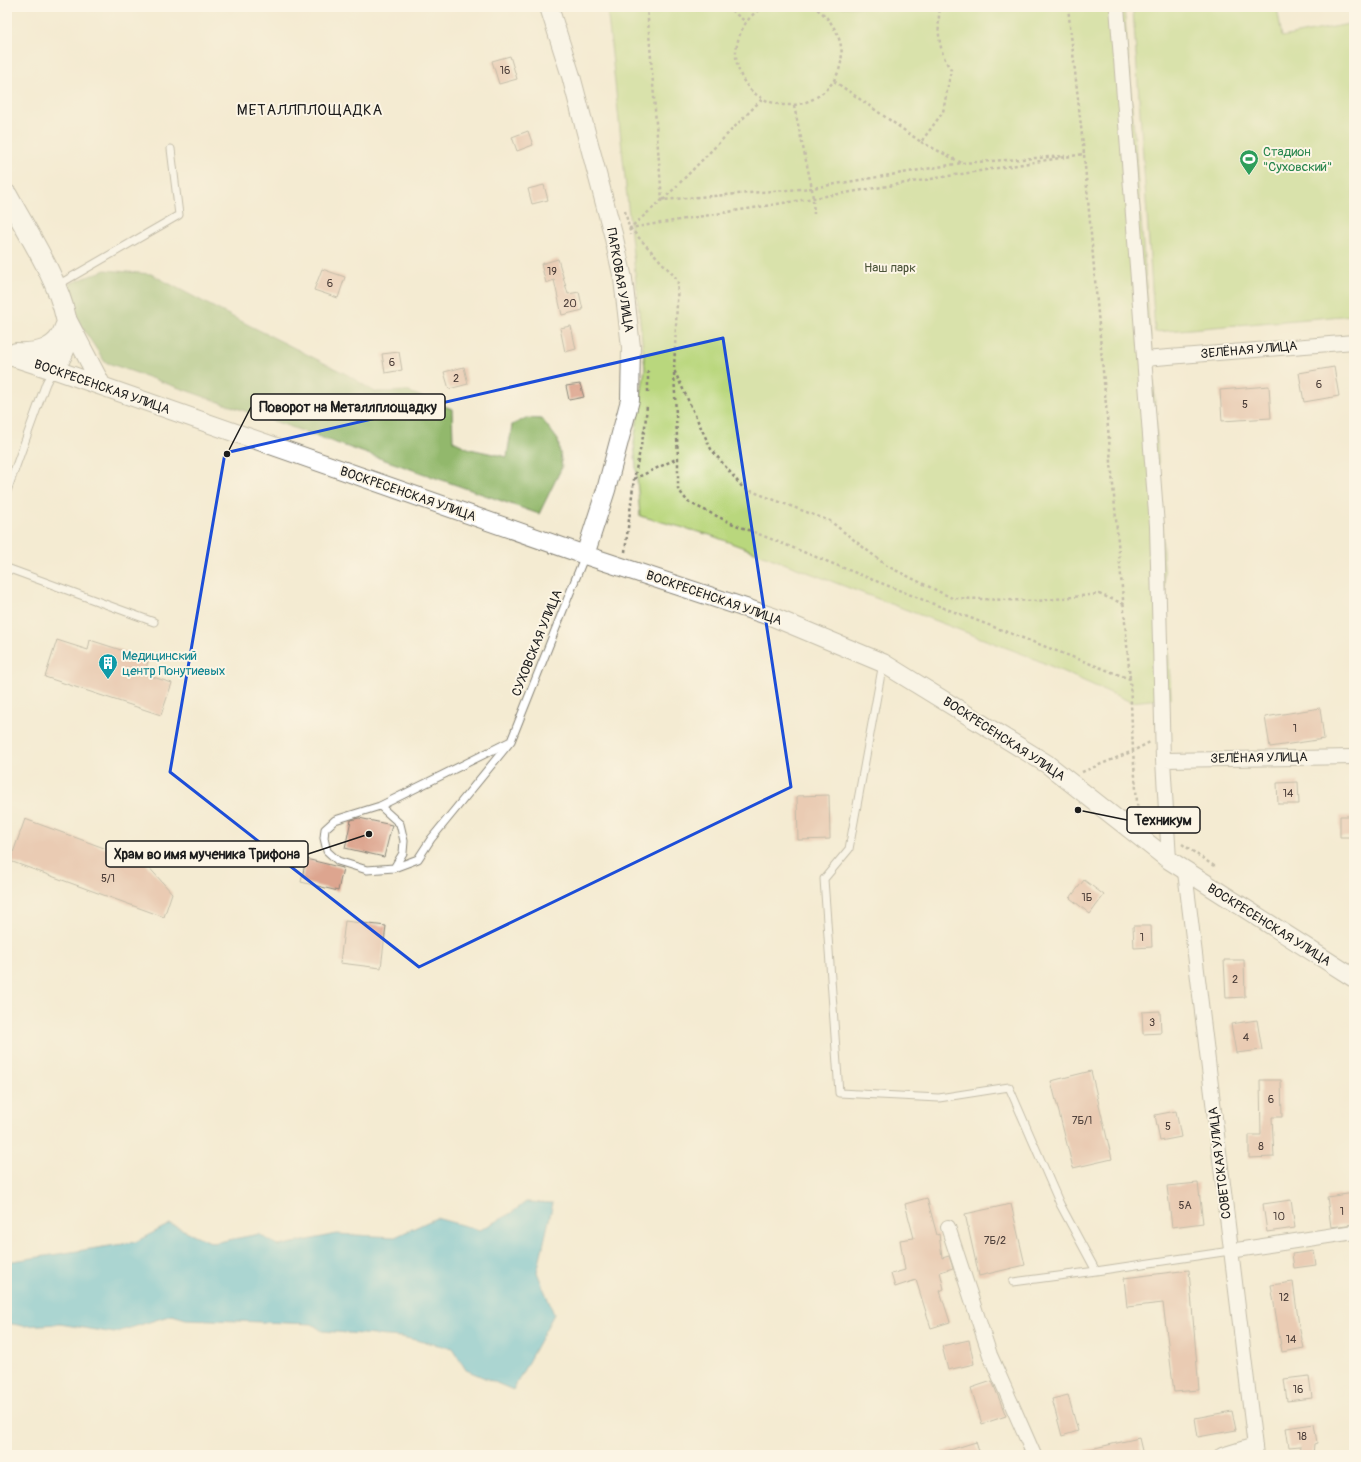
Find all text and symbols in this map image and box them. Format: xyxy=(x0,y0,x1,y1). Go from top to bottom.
house number: 16 xyxy=(500,64,510,77)
district label: МЕТАЛЛПЛОЩАДКА xyxy=(237,101,383,120)
place label: Стадион "Суховский" xyxy=(1263,144,1332,175)
sports icon: Стадион "Суховский" xyxy=(1238,148,1260,176)
street label: ПАРКОВАЯ УЛИЦА xyxy=(603,227,637,334)
park label: Наш парк xyxy=(864,260,916,276)
house number: 19 xyxy=(547,265,557,278)
house number: 6 xyxy=(327,277,333,290)
house number: 20 xyxy=(563,297,577,310)
street label: ЗЕЛЁНАЯ УЛИЦА xyxy=(1200,338,1299,362)
street label: ВОСКРЕСЕНСКАЯ УЛИЦА xyxy=(32,356,173,418)
house number: 6 xyxy=(389,356,395,369)
house number: 2 xyxy=(453,372,459,385)
house number: 6 xyxy=(1316,378,1322,391)
callout: Поворот на Металлплощадку xyxy=(251,394,445,420)
house number: 5 xyxy=(1242,398,1248,411)
text: Поворот на Металлплощадку xyxy=(259,399,437,416)
street label: ВОСКРЕСЕНСКАЯ УЛИЦА xyxy=(338,463,479,525)
street label: ВОСКРЕСЕНСКАЯ УЛИЦА xyxy=(644,567,785,629)
street label: СУХОВСКАЯ УЛИЦА xyxy=(508,587,566,699)
place label: Медицинский центр Понутиевых xyxy=(122,648,225,679)
building icon: Медицинский центр Понутиевых xyxy=(97,652,119,680)
street label: ВОСКРЕСЕНСКАЯ УЛИЦА xyxy=(940,693,1069,785)
house number: 1 xyxy=(1293,722,1297,735)
street label: ЗЕЛЁНАЯ УЛИЦА xyxy=(1210,749,1308,767)
house number: 14 xyxy=(1283,787,1294,800)
callout: Техникум xyxy=(1127,807,1200,833)
text: Техникум xyxy=(1133,812,1192,829)
callout: Храм во имя мученика Трифона xyxy=(106,841,308,867)
text: Храм во имя мученика Трифона xyxy=(114,846,301,863)
house number: 5/1 xyxy=(101,872,115,885)
street label: ВОСКРЕСЕНСКАЯ УЛИЦА xyxy=(1204,880,1334,970)
house number: 1Б xyxy=(1082,891,1092,904)
house number: 1 xyxy=(1140,931,1144,944)
house number: 2 xyxy=(1232,973,1238,986)
house number: 3 xyxy=(1149,1016,1155,1029)
house number: 4 xyxy=(1243,1031,1250,1044)
house number: 6 xyxy=(1268,1093,1274,1106)
street label: СОВЕТСКАЯ УЛИЦА xyxy=(1205,1105,1235,1220)
house number: 7Б/1 xyxy=(1072,1114,1092,1127)
house number: 5 xyxy=(1165,1120,1171,1133)
house number: 8 xyxy=(1258,1140,1264,1153)
house number: 5А xyxy=(1178,1199,1192,1212)
house number: 1 xyxy=(1340,1205,1344,1218)
house number: 10 xyxy=(1273,1210,1285,1223)
house number: 7Б/2 xyxy=(984,1234,1006,1247)
house number: 12 xyxy=(1279,1291,1289,1304)
house number: 14 xyxy=(1286,1333,1297,1346)
house number: 16 xyxy=(1293,1383,1303,1396)
house number: 18 xyxy=(1297,1430,1307,1443)

